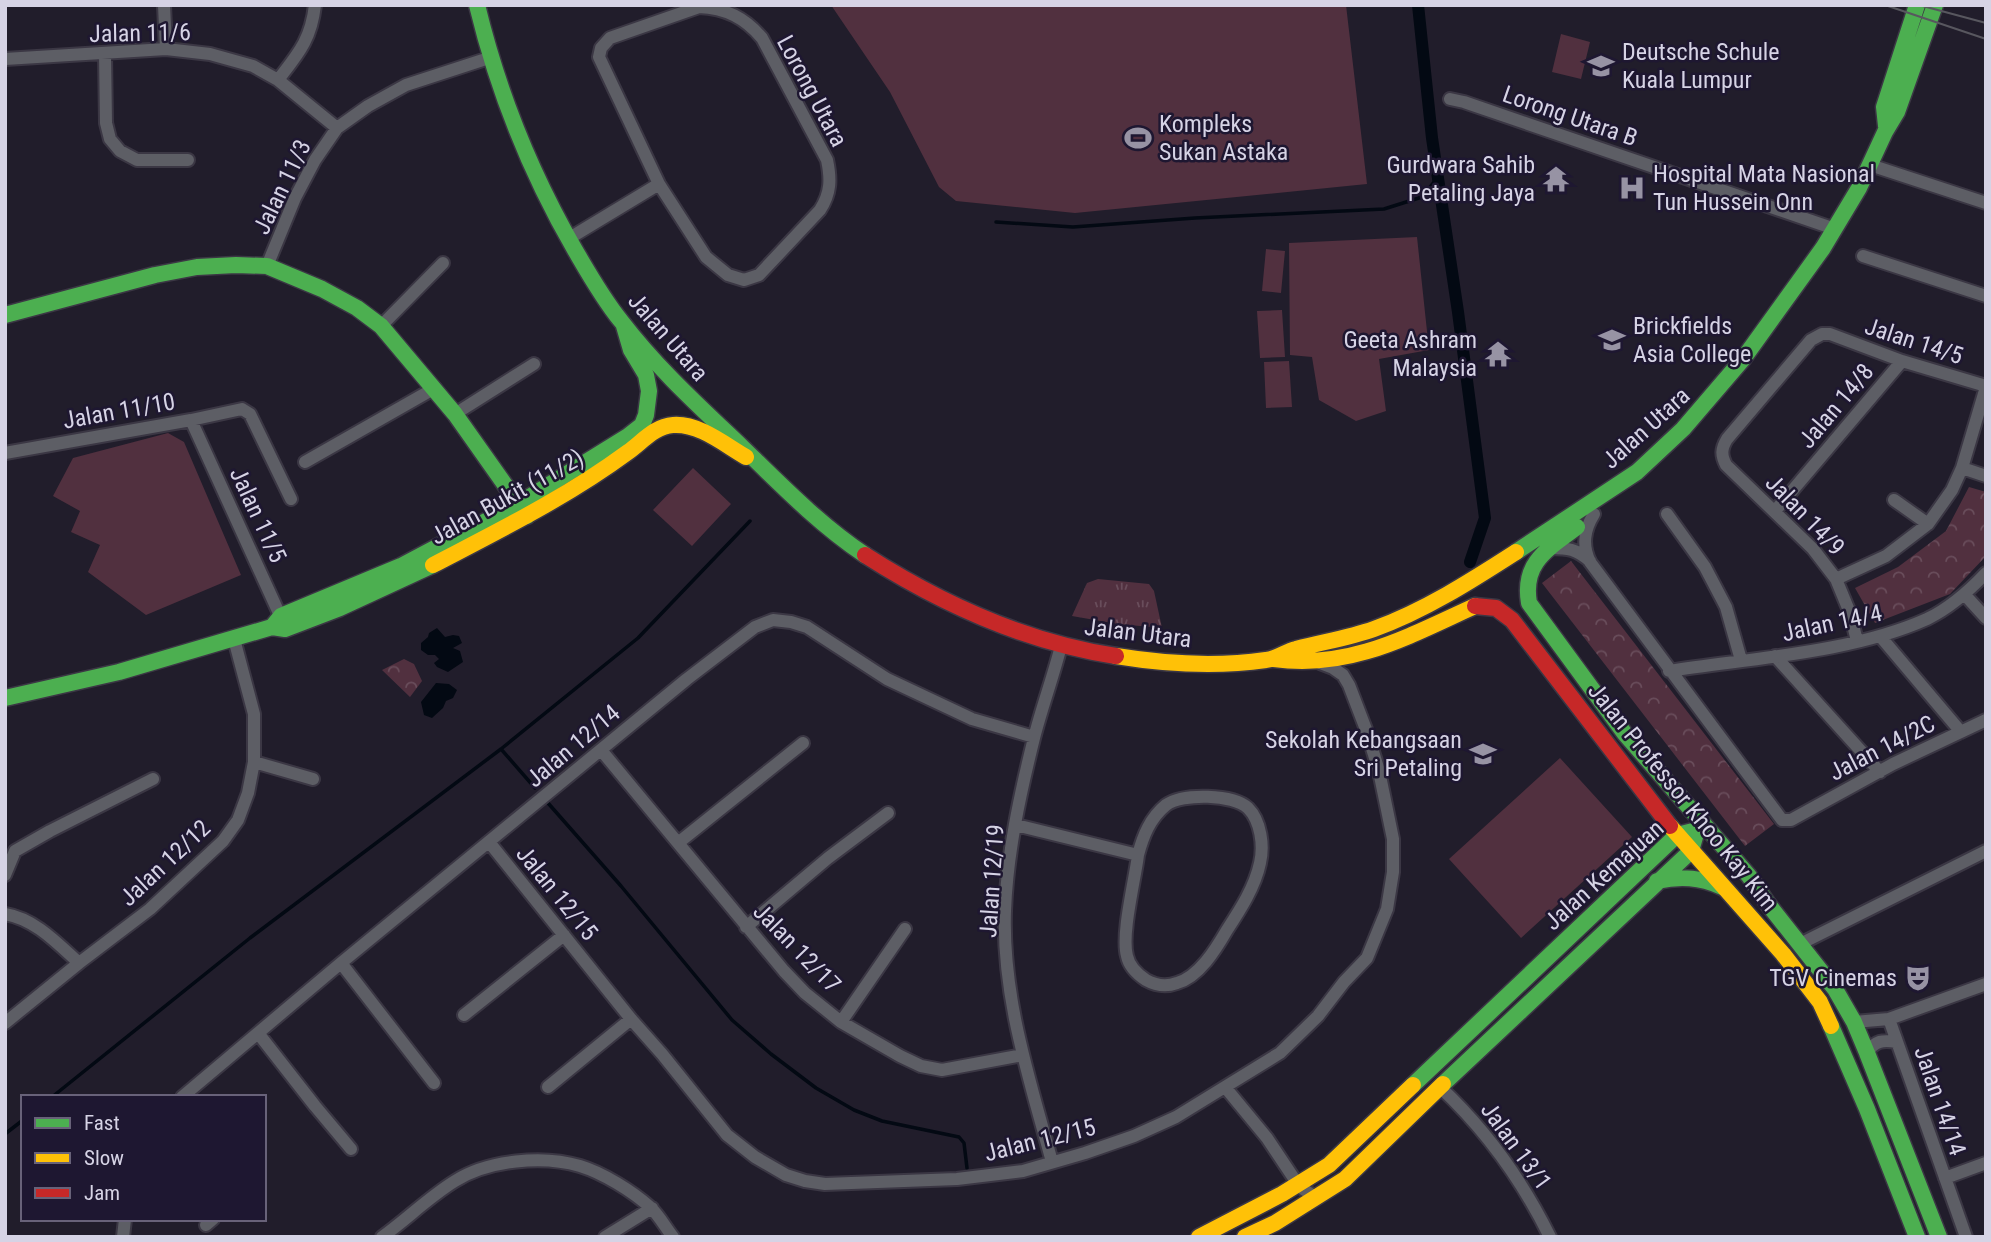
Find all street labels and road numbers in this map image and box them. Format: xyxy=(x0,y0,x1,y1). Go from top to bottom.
street label: Jalan 11/6 xyxy=(89,18,191,48)
street label: Lorong Utara xyxy=(771,31,853,151)
street label: Lorong Utara B xyxy=(1499,80,1641,152)
street label: Jalan 11/3 xyxy=(247,135,317,239)
street label: Jalan Utara xyxy=(622,287,714,387)
street label: Jalan 14/5 xyxy=(1861,312,1967,370)
street label: Jalan 14/8 xyxy=(1793,358,1879,454)
street label: Jalan Utara xyxy=(1597,382,1695,474)
street label: Jalan 11/10 xyxy=(61,387,177,435)
street label: Jalan Bukit (11/2) xyxy=(426,443,588,551)
street label: Jalan 11/5 xyxy=(224,463,292,567)
street label: Jalan 14/9 xyxy=(1760,469,1850,561)
street label: Jalan 14/4 xyxy=(1779,599,1885,647)
street label: Jalan Utara xyxy=(1083,613,1193,653)
street label: Jalan Professor Khoo Kay Kim xyxy=(1582,677,1784,917)
street label: Jalan 12/14 xyxy=(521,699,626,793)
street label: Jalan 14/2C xyxy=(1824,709,1940,787)
street label: Jalan 12/12 xyxy=(114,814,216,912)
street label: Jalan Kemajuan xyxy=(1539,814,1669,936)
street label: Jalan 12/19 xyxy=(974,823,1010,939)
street label: Jalan 12/15 xyxy=(510,840,604,946)
street label: Jalan 12/17 xyxy=(747,897,847,999)
street label: Jalan 14/14 xyxy=(1908,1043,1972,1159)
street label: Jalan 13/1 xyxy=(1475,1097,1557,1195)
street label: Jalan 12/15 xyxy=(982,1113,1098,1167)

